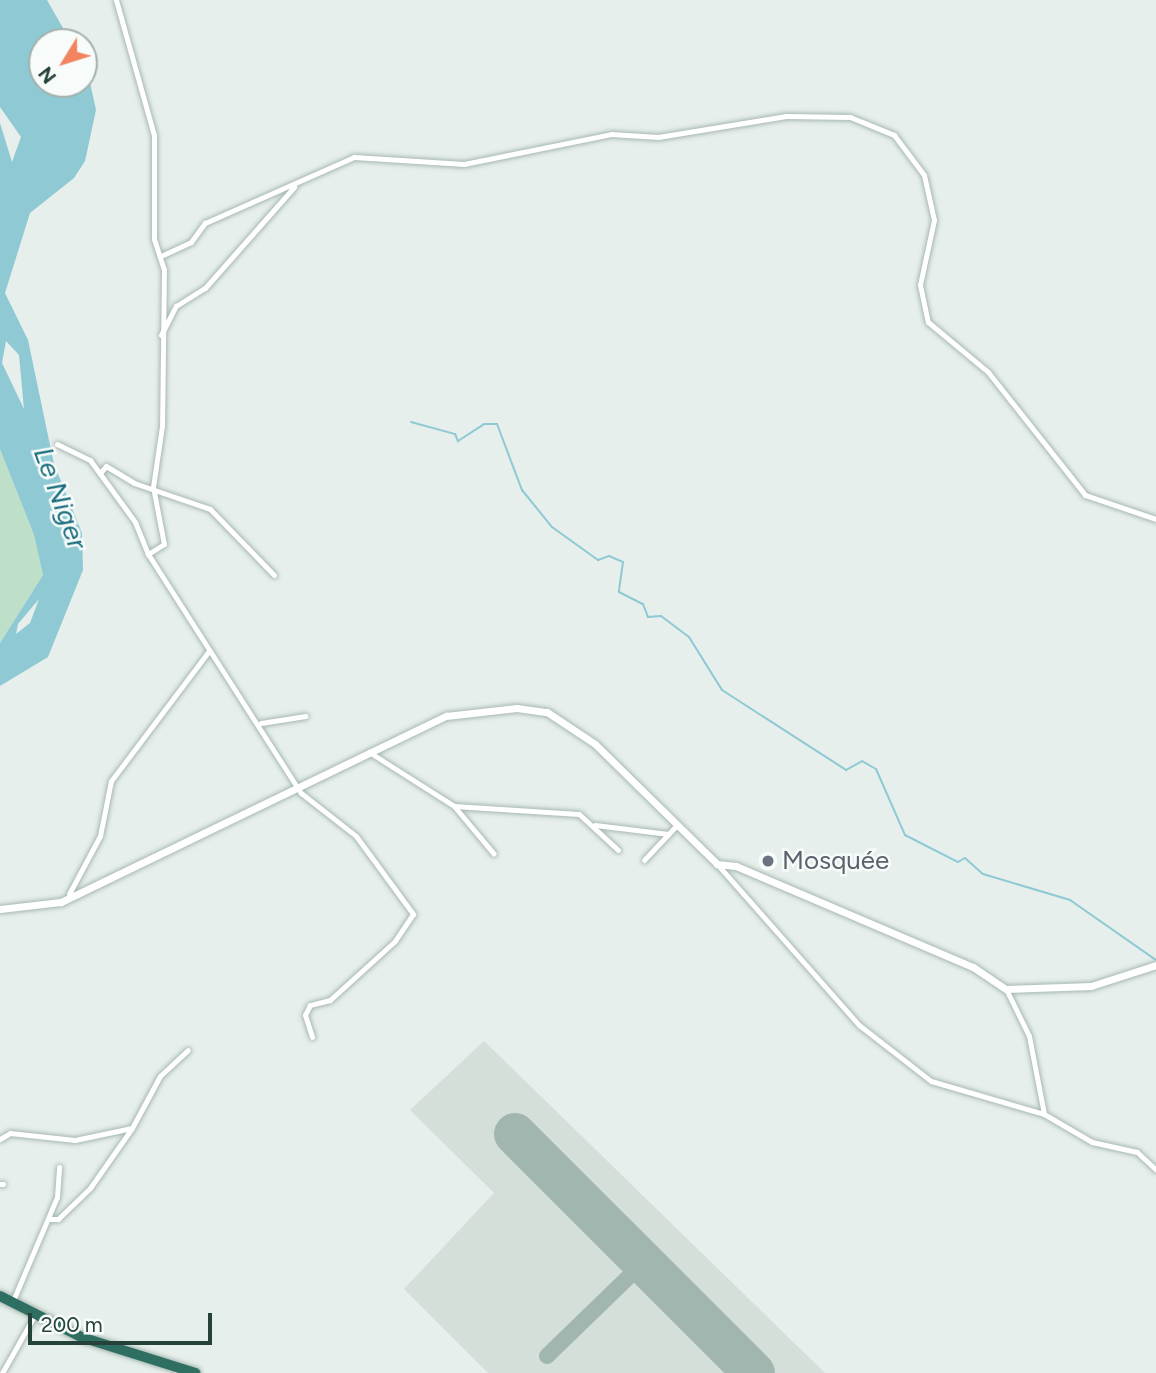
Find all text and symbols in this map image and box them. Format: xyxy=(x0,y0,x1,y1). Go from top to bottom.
north arrow xyxy=(28,28,98,98)
text: N xyxy=(34,62,61,88)
water label: Le Niger xyxy=(27,442,95,554)
place label: Mosquée xyxy=(782,845,889,877)
marker: Mosquée xyxy=(760,853,776,869)
scale bar xyxy=(32,1300,215,1344)
text: 200 m xyxy=(41,1312,103,1337)

